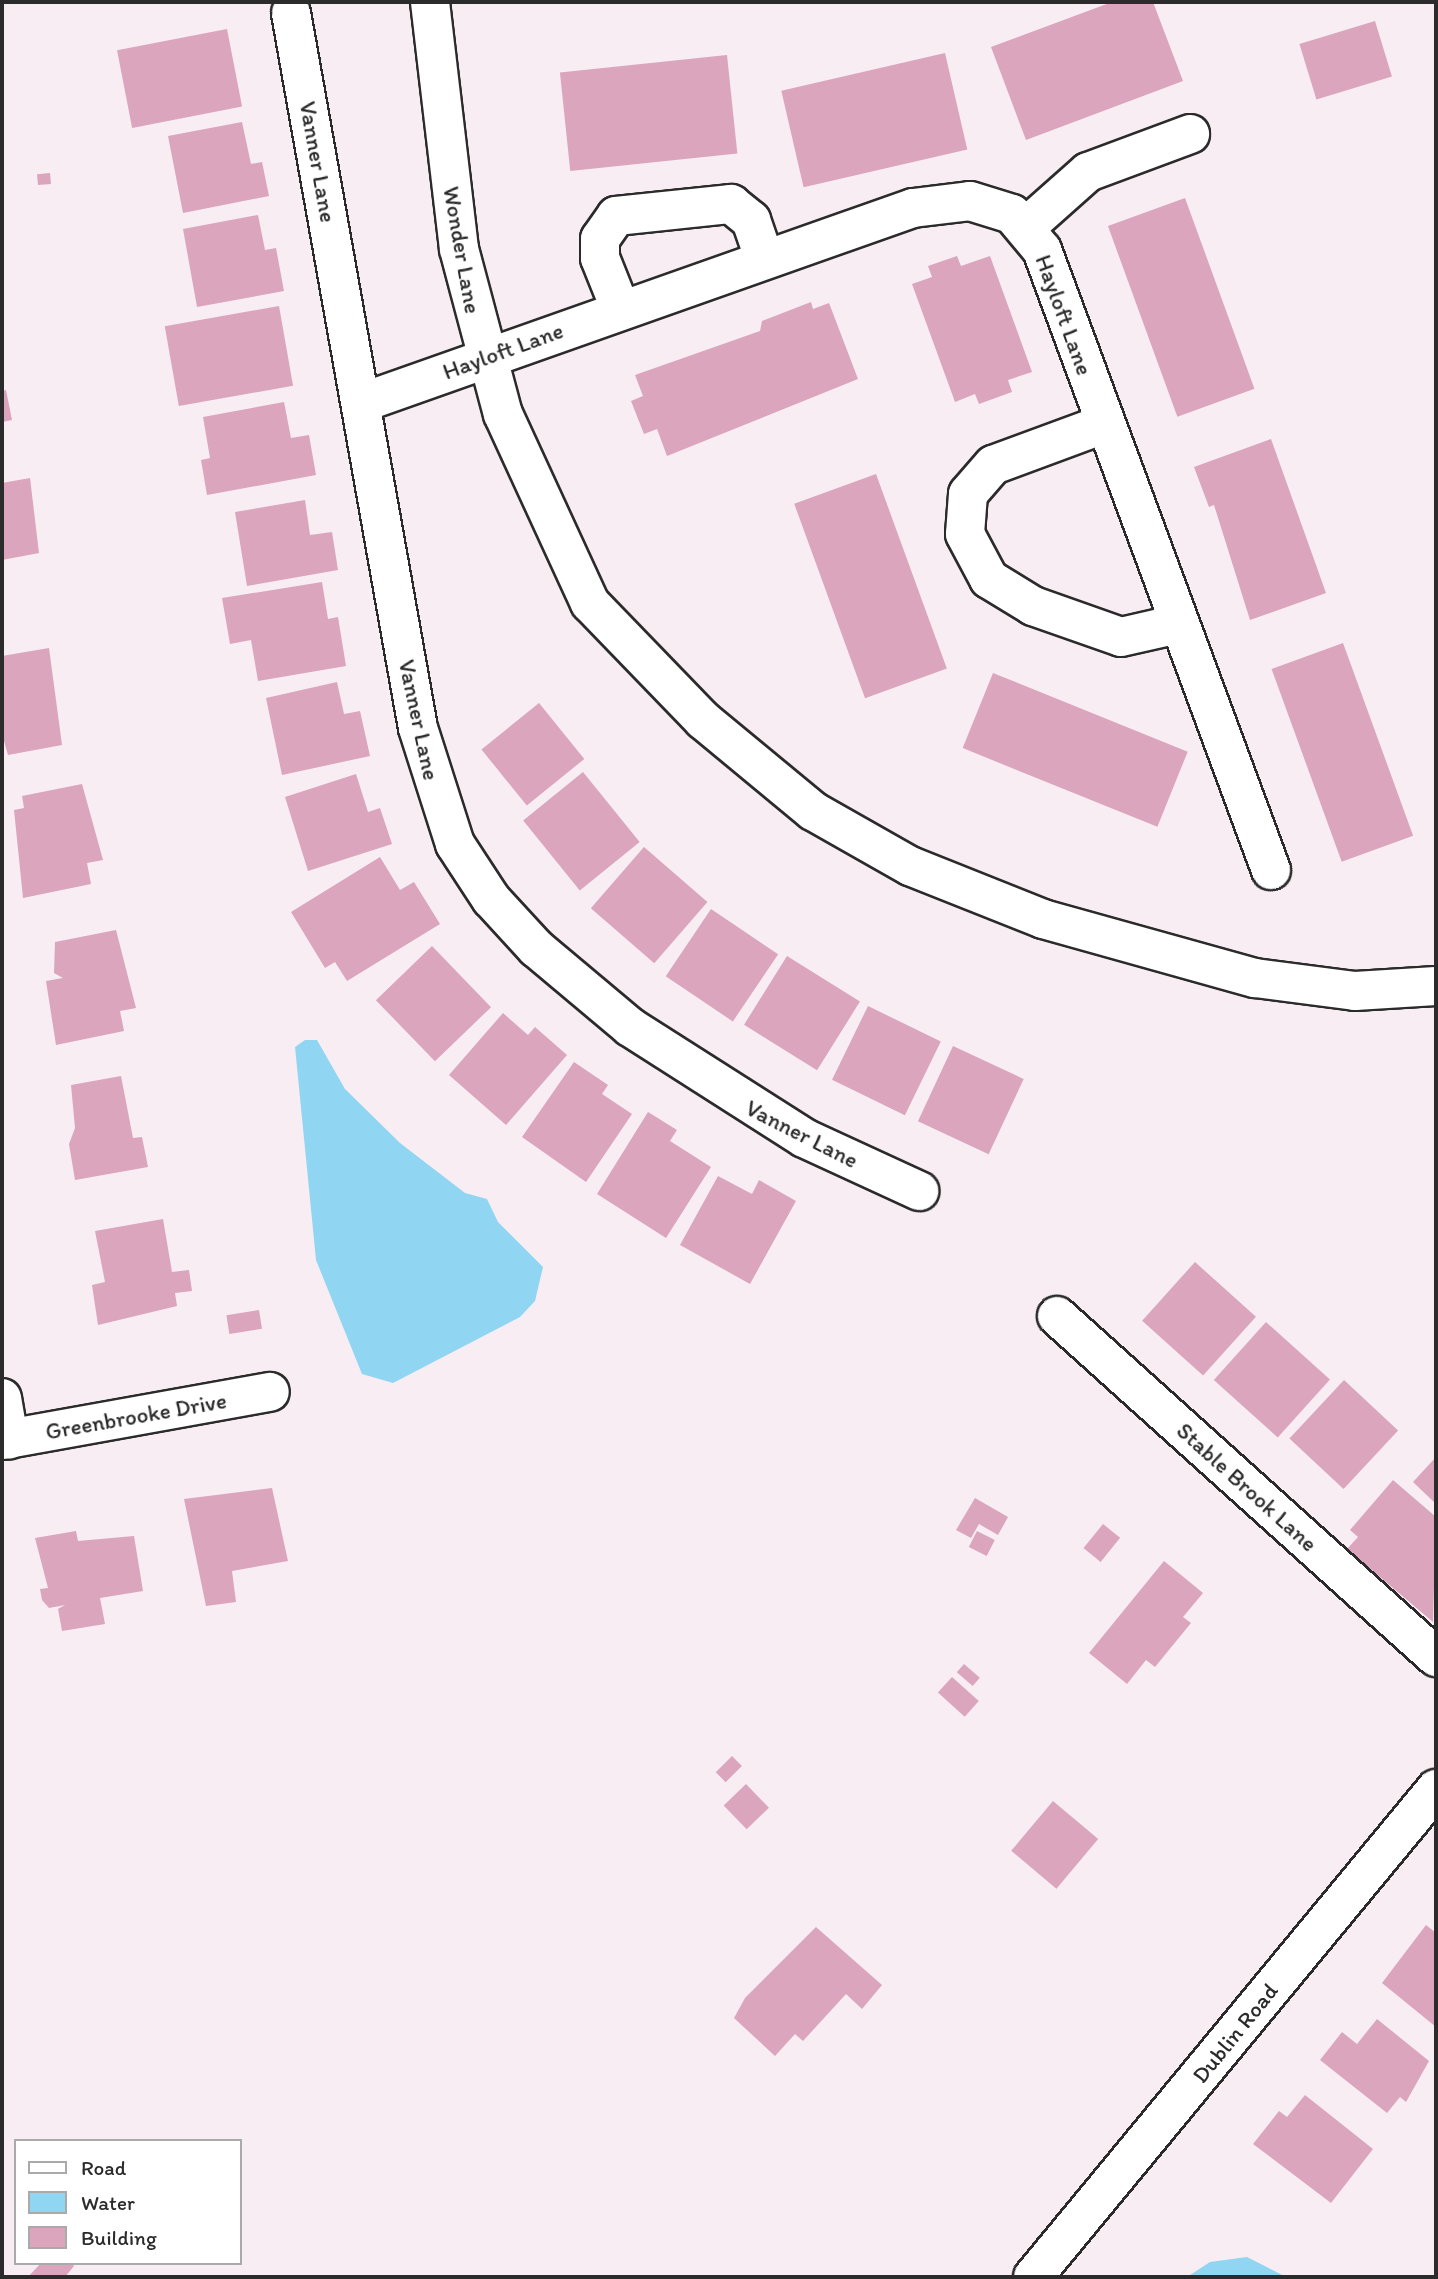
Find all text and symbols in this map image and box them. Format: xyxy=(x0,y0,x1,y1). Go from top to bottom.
street label: Vanner Lane xyxy=(294,99,342,225)
street label: Wonder Lane xyxy=(437,184,487,316)
street label: Hayloft Lane xyxy=(1029,251,1099,379)
street label: Hayloft Lane xyxy=(439,316,567,386)
street label: Vanner Lane xyxy=(393,657,445,783)
street label: Vanner Lane xyxy=(741,1094,863,1174)
street label: Greenbrooke Drive xyxy=(43,1386,229,1446)
street label: Stable Brook Lane xyxy=(1171,1417,1323,1557)
street label: Dublin Road xyxy=(1186,1978,1284,2088)
legend xyxy=(14,2139,242,2265)
text: Road xyxy=(81,2155,126,2180)
text: Water xyxy=(81,2190,135,2215)
text: Building xyxy=(81,2225,157,2250)

